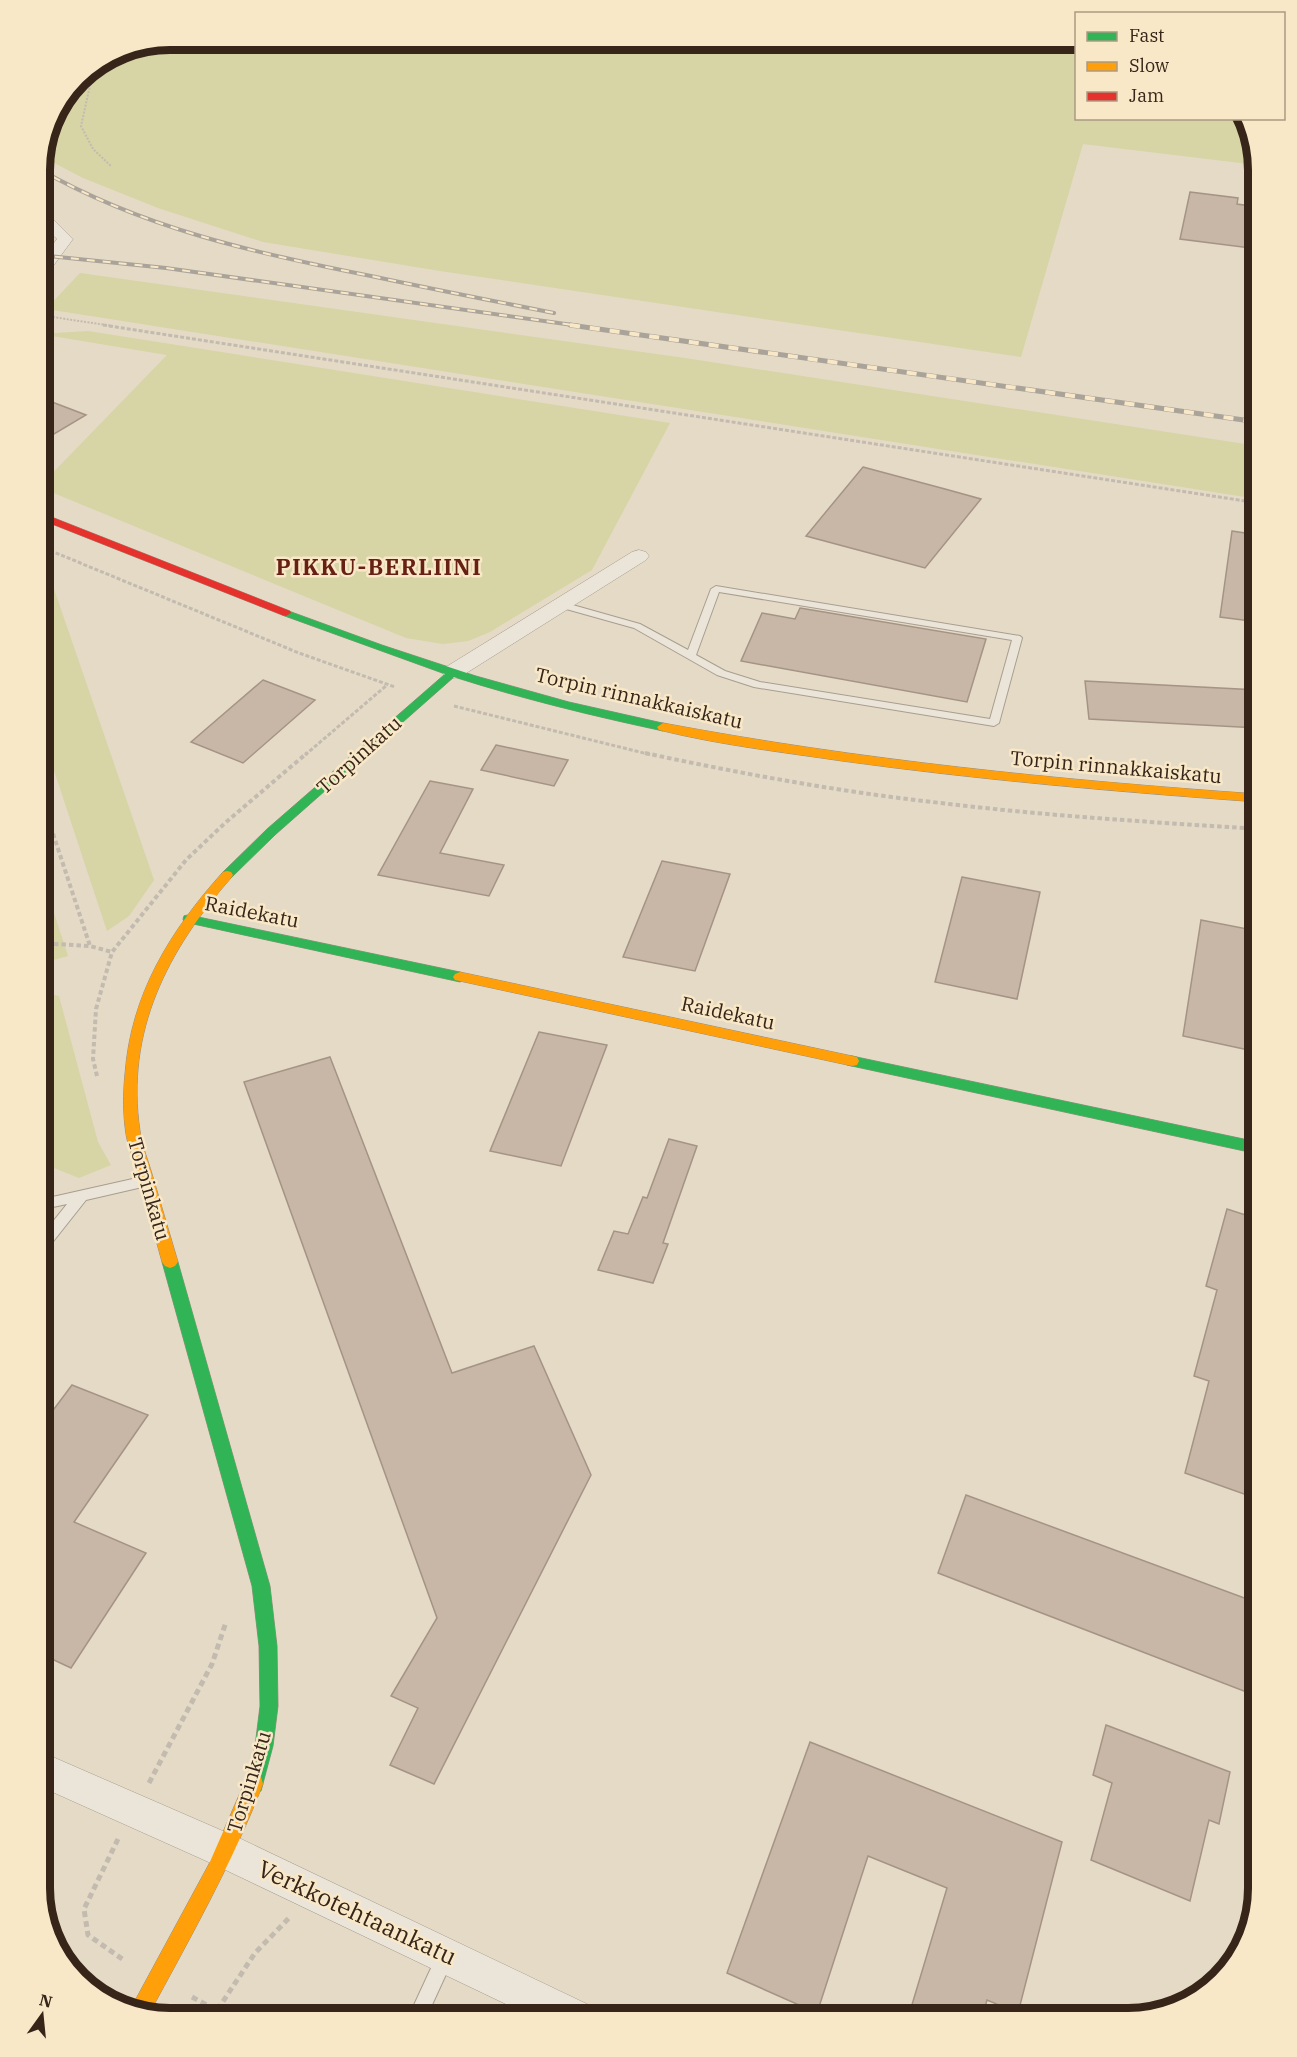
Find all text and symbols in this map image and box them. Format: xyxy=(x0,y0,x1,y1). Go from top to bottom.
legend xyxy=(1075,12,1285,120)
text: Fast xyxy=(1129,24,1164,47)
text: Slow xyxy=(1129,54,1169,77)
text: Jam xyxy=(1129,84,1164,107)
district label: PIKKU-BERLIINI xyxy=(276,552,482,581)
street label: Torpin rinnakkaiskatu xyxy=(533,661,745,735)
street label: Torpinkatu xyxy=(310,709,407,800)
street label: Torpin rinnakkaiskatu xyxy=(1009,744,1223,789)
street label: Raidekatu xyxy=(203,889,301,934)
street label: Raidekatu xyxy=(679,989,778,1036)
street label: Torpinkatu xyxy=(122,1134,177,1243)
street label: Torpinkatu xyxy=(220,1727,277,1836)
street label: Verkkotehtaankatu xyxy=(253,1852,462,1972)
north arrow xyxy=(12,1985,72,2045)
text: N xyxy=(37,1989,55,2012)

